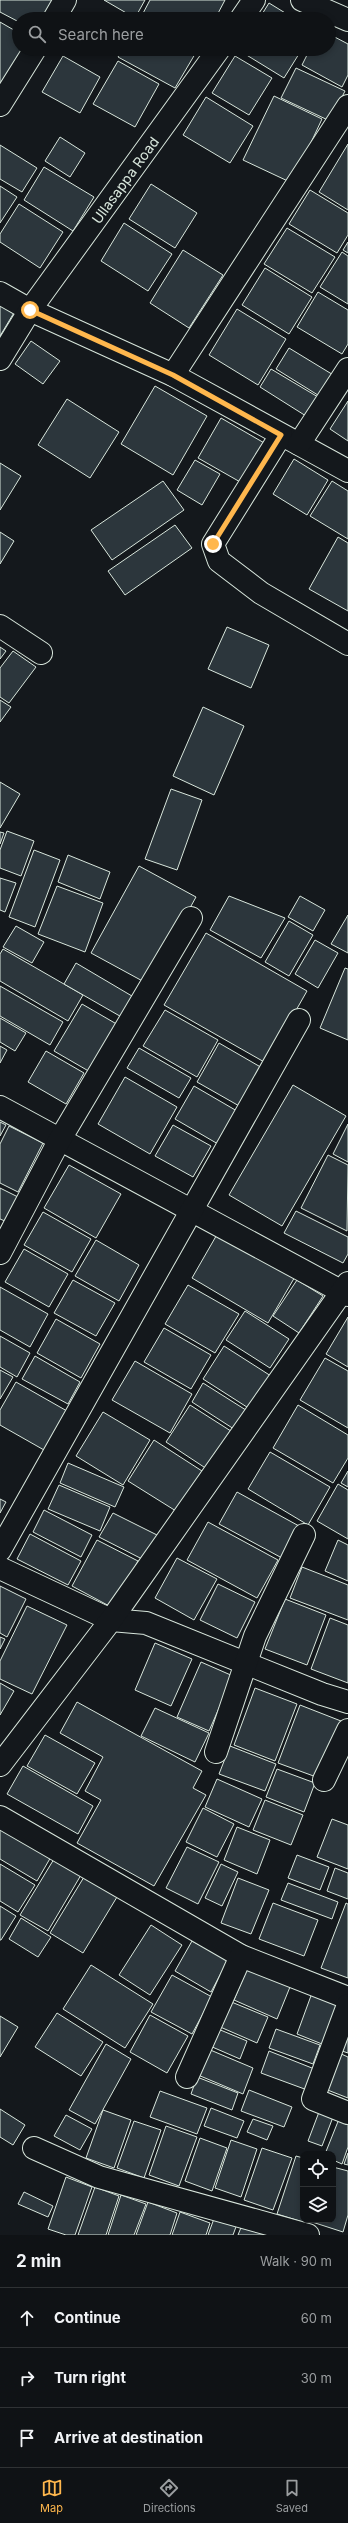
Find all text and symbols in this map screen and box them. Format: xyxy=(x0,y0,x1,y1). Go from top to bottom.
search box xyxy=(12,12,336,56)
icon: search xyxy=(26,23,48,45)
text: Search here xyxy=(58,25,144,44)
street label: Ullasappa Road xyxy=(88,133,162,227)
route start xyxy=(21,301,39,319)
route end xyxy=(204,535,222,553)
map controls xyxy=(300,2151,336,2223)
button: locate xyxy=(300,2151,336,2187)
button: layers xyxy=(300,2187,336,2223)
text: 2 min xyxy=(16,2251,61,2271)
text: Walk · 90 m xyxy=(260,2253,332,2269)
icon: ahead xyxy=(16,2307,38,2329)
text: Continue xyxy=(54,2308,121,2327)
text: 60 m xyxy=(301,2310,332,2326)
icon: right xyxy=(16,2367,38,2389)
text: Turn right xyxy=(54,2368,126,2387)
text: 30 m xyxy=(301,2370,332,2386)
icon: arrive xyxy=(16,2427,38,2449)
text: Arrive at destination xyxy=(54,2428,203,2447)
tab: Map xyxy=(40,2477,63,2515)
tab: Directions xyxy=(143,2477,196,2515)
tab: Saved xyxy=(276,2477,308,2515)

